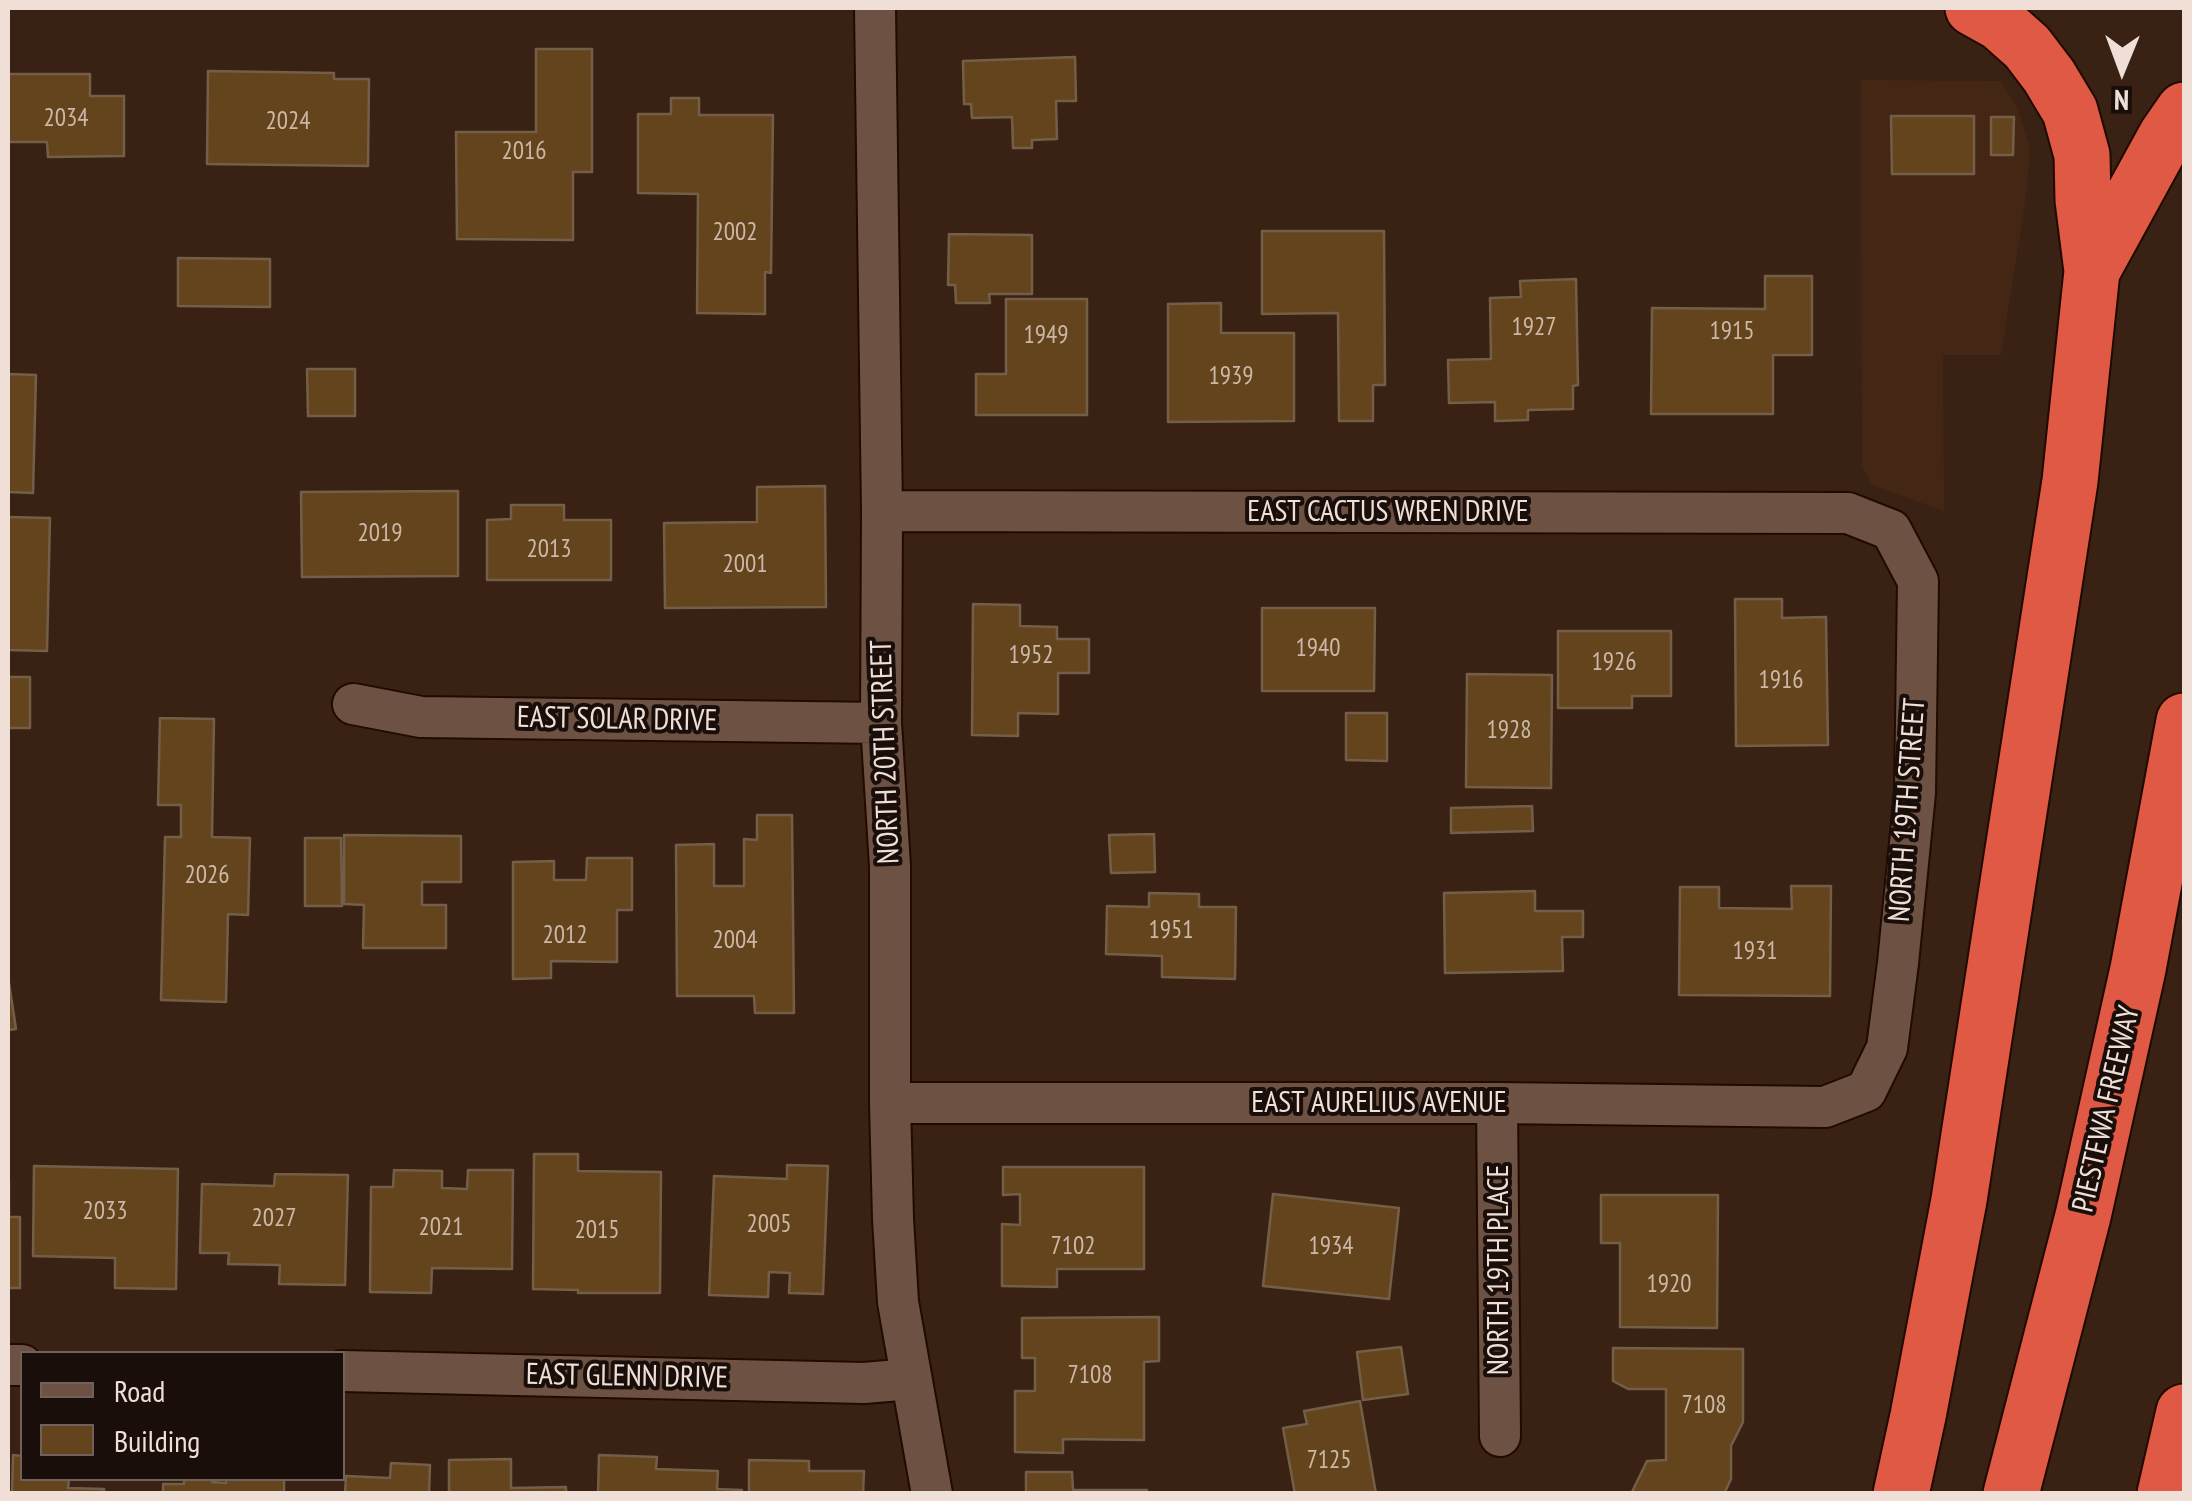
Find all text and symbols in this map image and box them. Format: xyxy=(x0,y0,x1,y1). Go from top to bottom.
north arrow xyxy=(2072,20,2172,120)
text: N xyxy=(2114,82,2129,119)
house number: 2034 xyxy=(44,104,88,134)
house number: 2024 xyxy=(266,107,310,137)
house number: 2016 xyxy=(502,137,546,167)
house number: 2002 xyxy=(713,218,757,248)
house number: 1927 xyxy=(1512,313,1556,343)
house number: 1915 xyxy=(1710,317,1754,347)
house number: 1949 xyxy=(1024,321,1068,351)
house number: 1939 xyxy=(1209,362,1253,392)
street label: EAST CACTUS WREN DRIVE xyxy=(1247,494,1529,530)
house number: 2019 xyxy=(358,519,402,549)
house number: 2013 xyxy=(527,535,571,565)
house number: 2001 xyxy=(723,550,767,580)
house number: 1940 xyxy=(1296,634,1340,664)
street label: NORTH 20TH STREET xyxy=(864,639,908,865)
house number: 1952 xyxy=(1009,641,1053,671)
house number: 1926 xyxy=(1592,648,1636,678)
house number: 1916 xyxy=(1759,666,1803,696)
street label: NORTH 19TH STREET xyxy=(1882,697,1934,923)
street label: EAST SOLAR DRIVE xyxy=(516,700,718,740)
house number: 1928 xyxy=(1487,716,1531,746)
house number: 2026 xyxy=(185,861,229,891)
house number: 1951 xyxy=(1149,916,1193,946)
house number: 2012 xyxy=(543,921,587,951)
house number: 2004 xyxy=(713,926,757,956)
house number: 1931 xyxy=(1733,937,1777,967)
street label: PIESTEWA FREEWAY xyxy=(2066,1002,2148,1216)
street label: EAST AURELIUS AVENUE xyxy=(1251,1085,1507,1121)
street label: NORTH 19TH PLACE xyxy=(1481,1165,1517,1375)
house number: 2033 xyxy=(83,1197,127,1227)
house number: 2027 xyxy=(252,1204,296,1234)
house number: 2005 xyxy=(747,1210,791,1240)
house number: 2021 xyxy=(419,1213,463,1243)
house number: 2015 xyxy=(575,1216,619,1246)
house number: 7102 xyxy=(1051,1232,1095,1262)
house number: 1934 xyxy=(1309,1232,1353,1262)
house number: 1920 xyxy=(1647,1270,1691,1300)
legend xyxy=(20,1351,345,1481)
street label: EAST GLENN DRIVE xyxy=(526,1357,728,1397)
house number: 7108 xyxy=(1068,1361,1112,1391)
text: Road xyxy=(114,1371,165,1410)
house number: 7108 xyxy=(1682,1391,1726,1421)
text: Building xyxy=(114,1421,200,1460)
house number: 7125 xyxy=(1307,1446,1351,1476)

